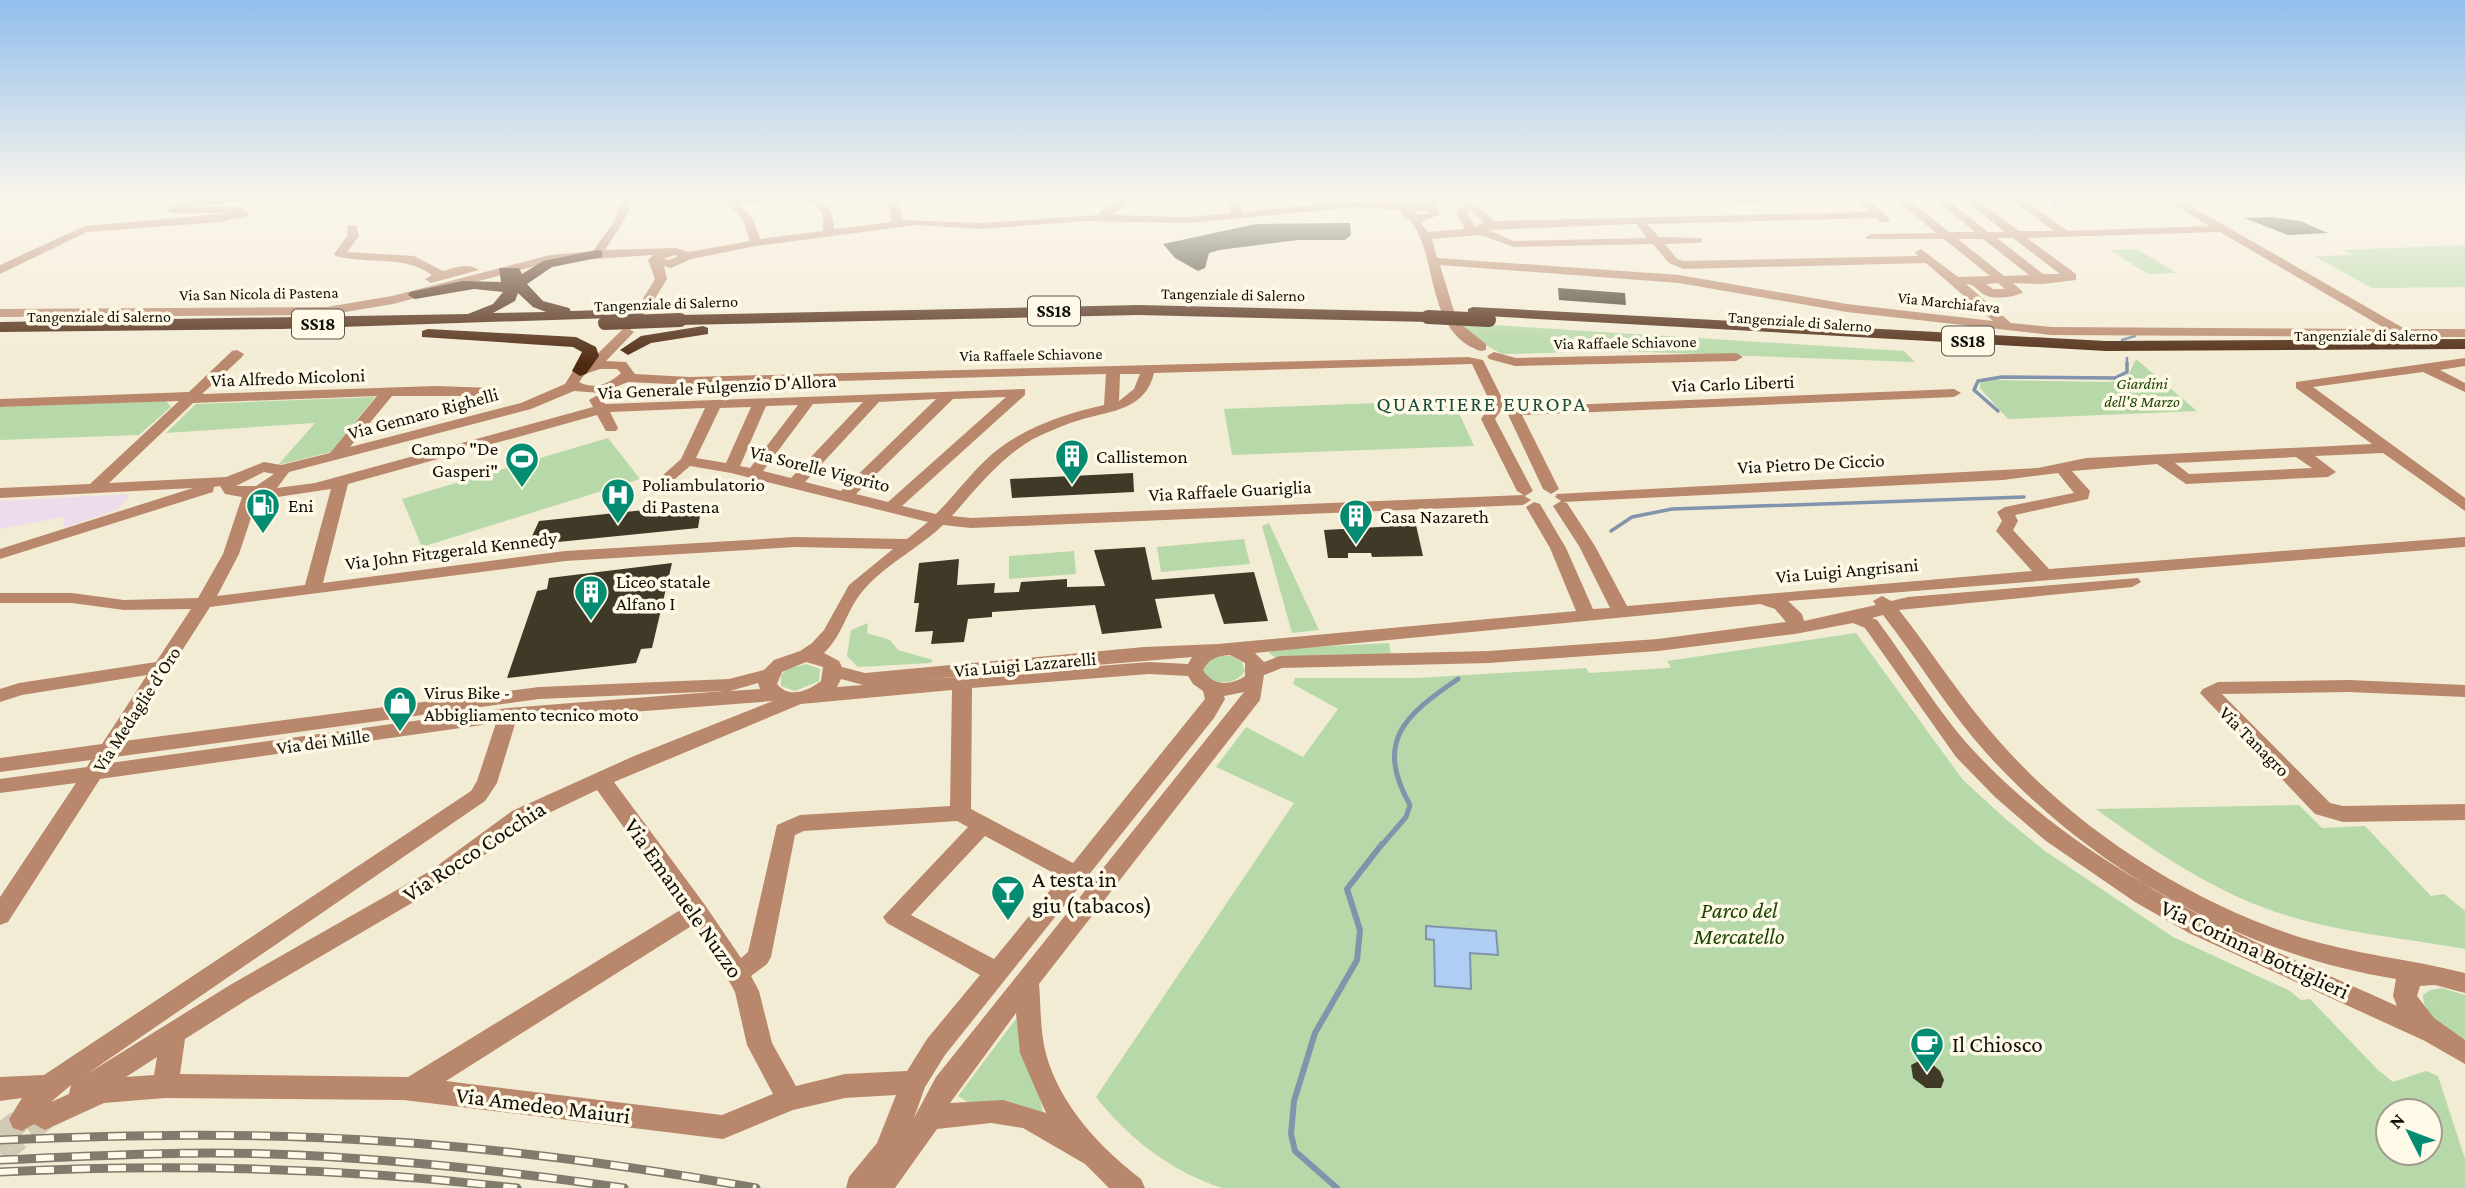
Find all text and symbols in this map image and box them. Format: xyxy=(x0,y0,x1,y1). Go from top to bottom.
street label: Via San Nicola di Pastena xyxy=(179,284,339,303)
street label: Tangenziale di Salerno xyxy=(1161,285,1305,305)
street label: Via Marchiafava xyxy=(1897,289,2002,316)
street label: Tangenziale di Salerno xyxy=(594,292,738,316)
road number: SS18 xyxy=(1028,296,1080,326)
street label: Tangenziale di Salerno xyxy=(27,308,171,326)
street label: Tangenziale di Salerno xyxy=(1727,308,1872,336)
road number: SS18 xyxy=(292,310,344,338)
road number: SS18 xyxy=(1942,326,1994,356)
street label: Tangenziale di Salerno xyxy=(2294,327,2438,345)
street label: Via Raffaele Schiavone xyxy=(1554,333,1697,352)
street label: Via Raffaele Schiavone xyxy=(960,345,1103,364)
street label: Via Alfredo Micoloni xyxy=(210,364,366,391)
street label: Via Generale Fulgenzio D'Allora xyxy=(597,370,837,403)
street label: Via Carlo Liberti xyxy=(1671,371,1795,396)
park label: Giardini dell'8 Marzo xyxy=(2104,375,2180,410)
street label: Via Gennaro Righelli xyxy=(346,383,501,444)
district label: QUARTIERE EUROPA xyxy=(1377,392,1587,416)
building icon: Callistemon xyxy=(1053,437,1091,486)
place label: Campo "De Gasperi" xyxy=(411,438,498,481)
sports icon: Campo "De Gasperi" xyxy=(503,440,541,489)
street label: Via Sorelle Vigorito xyxy=(747,441,892,496)
place label: Callistemon xyxy=(1096,446,1188,467)
street label: Via Pietro De Ciccio xyxy=(1737,449,1885,478)
place label: Poliambulatorio di Pastena xyxy=(642,474,765,517)
hospital icon: Poliambulatorio di Pastena xyxy=(599,476,637,525)
street label: Via Raffaele Guariglia xyxy=(1148,476,1312,505)
fuel station icon: Eni xyxy=(244,486,282,535)
place label: Eni xyxy=(288,495,314,516)
building icon: Casa Nazareth xyxy=(1337,497,1375,546)
place label: Casa Nazareth xyxy=(1380,506,1489,527)
street label: Via John Fitzgerald Kennedy xyxy=(344,527,558,574)
street label: Via Luigi Angrisani xyxy=(1775,554,1919,587)
place label: Liceo statale Alfano I xyxy=(616,571,710,614)
building icon: Liceo statale Alfano I xyxy=(572,573,610,622)
street label: Via Medaglie d'Oro xyxy=(88,643,185,776)
street label: Via Luigi Lazzarelli xyxy=(953,648,1097,681)
place label: Virus Bike - Abbigliamento tecnico moto xyxy=(424,682,639,725)
shop icon: Virus Bike - Abbigliamento tecnico moto xyxy=(381,684,419,733)
street label: Via Tanagro xyxy=(2215,702,2294,781)
street label: Via dei Mille xyxy=(275,725,371,758)
street label: Via Rocco Cocchia xyxy=(398,795,551,907)
street label: Via Emanuele Nuzzo xyxy=(619,813,749,983)
place label: A testa in giu (tabacos) xyxy=(1032,866,1152,919)
bar icon: A testa in giu (tabacos) xyxy=(989,873,1027,922)
street label: Via Corinna Bottiglieri xyxy=(2157,894,2353,1004)
park label: Parco del Mercatello xyxy=(1693,897,1785,949)
cafe icon: Il Chiosco xyxy=(1908,1025,1946,1074)
place label: Il Chiosco xyxy=(1952,1031,2043,1057)
street label: Via Amedeo Maiuri xyxy=(454,1081,632,1129)
north arrow xyxy=(2374,1097,2444,1167)
text: N xyxy=(2385,1109,2409,1133)

